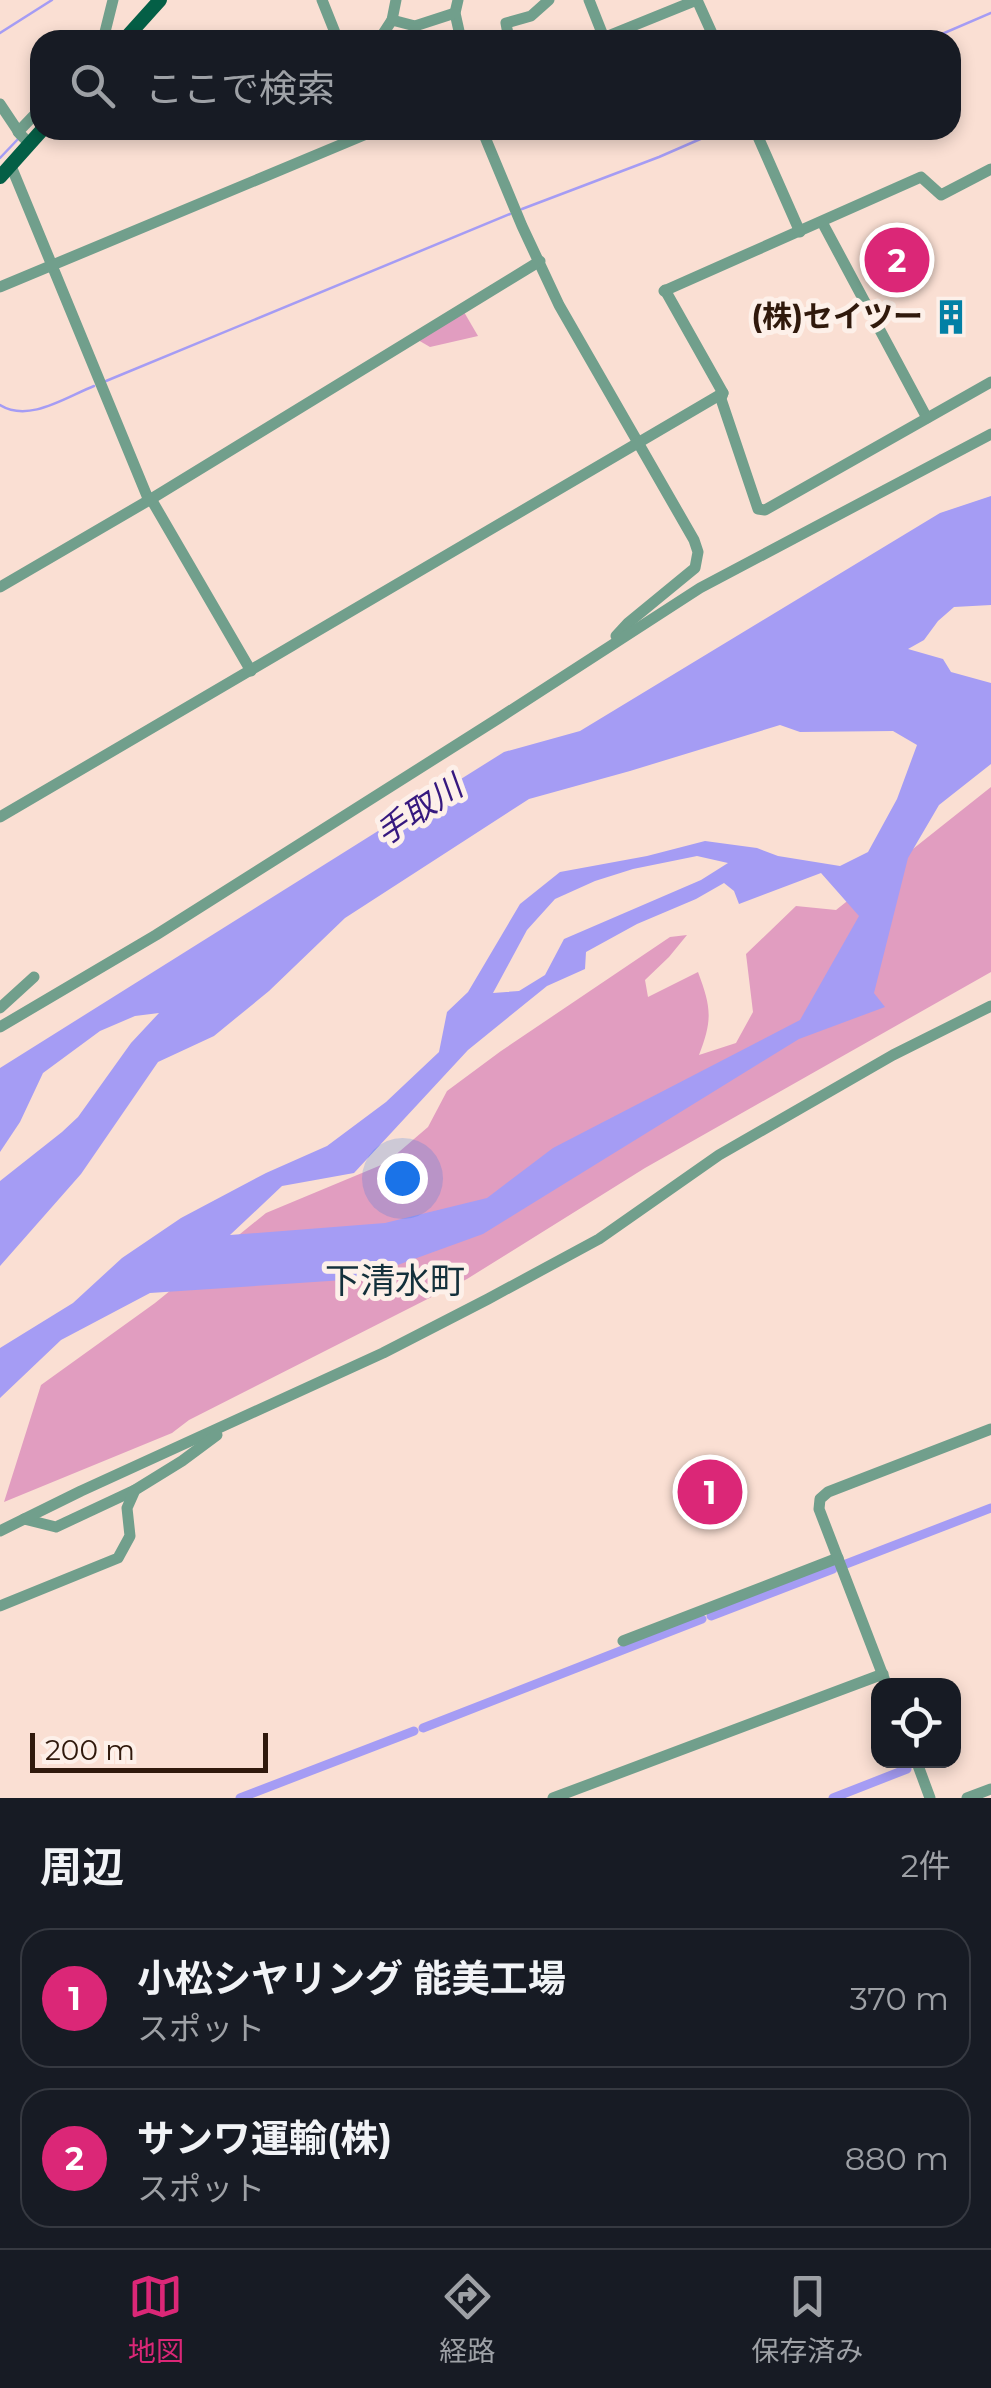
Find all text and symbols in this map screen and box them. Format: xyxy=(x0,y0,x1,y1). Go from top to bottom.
search box xyxy=(30,30,961,140)
icon: search xyxy=(65,58,120,113)
text: ここで検索 xyxy=(145,65,335,112)
pin: 2 xyxy=(864,222,930,298)
place label: (株)セイツー xyxy=(752,298,923,335)
building icon: (株)セイツー xyxy=(932,298,970,336)
water label: 手取川 xyxy=(368,765,472,853)
your location xyxy=(377,1153,428,1204)
district label: 下清水町 xyxy=(325,1259,465,1302)
pin: 1 xyxy=(678,1454,742,1530)
map controls xyxy=(871,1678,961,1768)
button: locate xyxy=(871,1678,961,1768)
scale bar xyxy=(30,1728,268,1772)
text: 200 m xyxy=(45,1733,135,1767)
text: 周辺 xyxy=(40,1841,124,1893)
text: 2件 xyxy=(901,1846,951,1885)
text: 小松シヤリング 能美工場 xyxy=(137,1955,566,2002)
text: 1 xyxy=(68,1979,81,2018)
text: 370 m xyxy=(850,1979,949,2018)
text: スポット xyxy=(137,2009,265,2048)
text: サンワ運輸(株) xyxy=(137,2115,392,2162)
text: 2 xyxy=(65,2139,84,2178)
text: 880 m xyxy=(845,2139,949,2178)
text: スポット xyxy=(137,2169,265,2208)
tab: 地図 xyxy=(128,2269,184,2369)
tab: 経路 xyxy=(439,2269,495,2369)
tab: 保存済み xyxy=(751,2269,863,2369)

